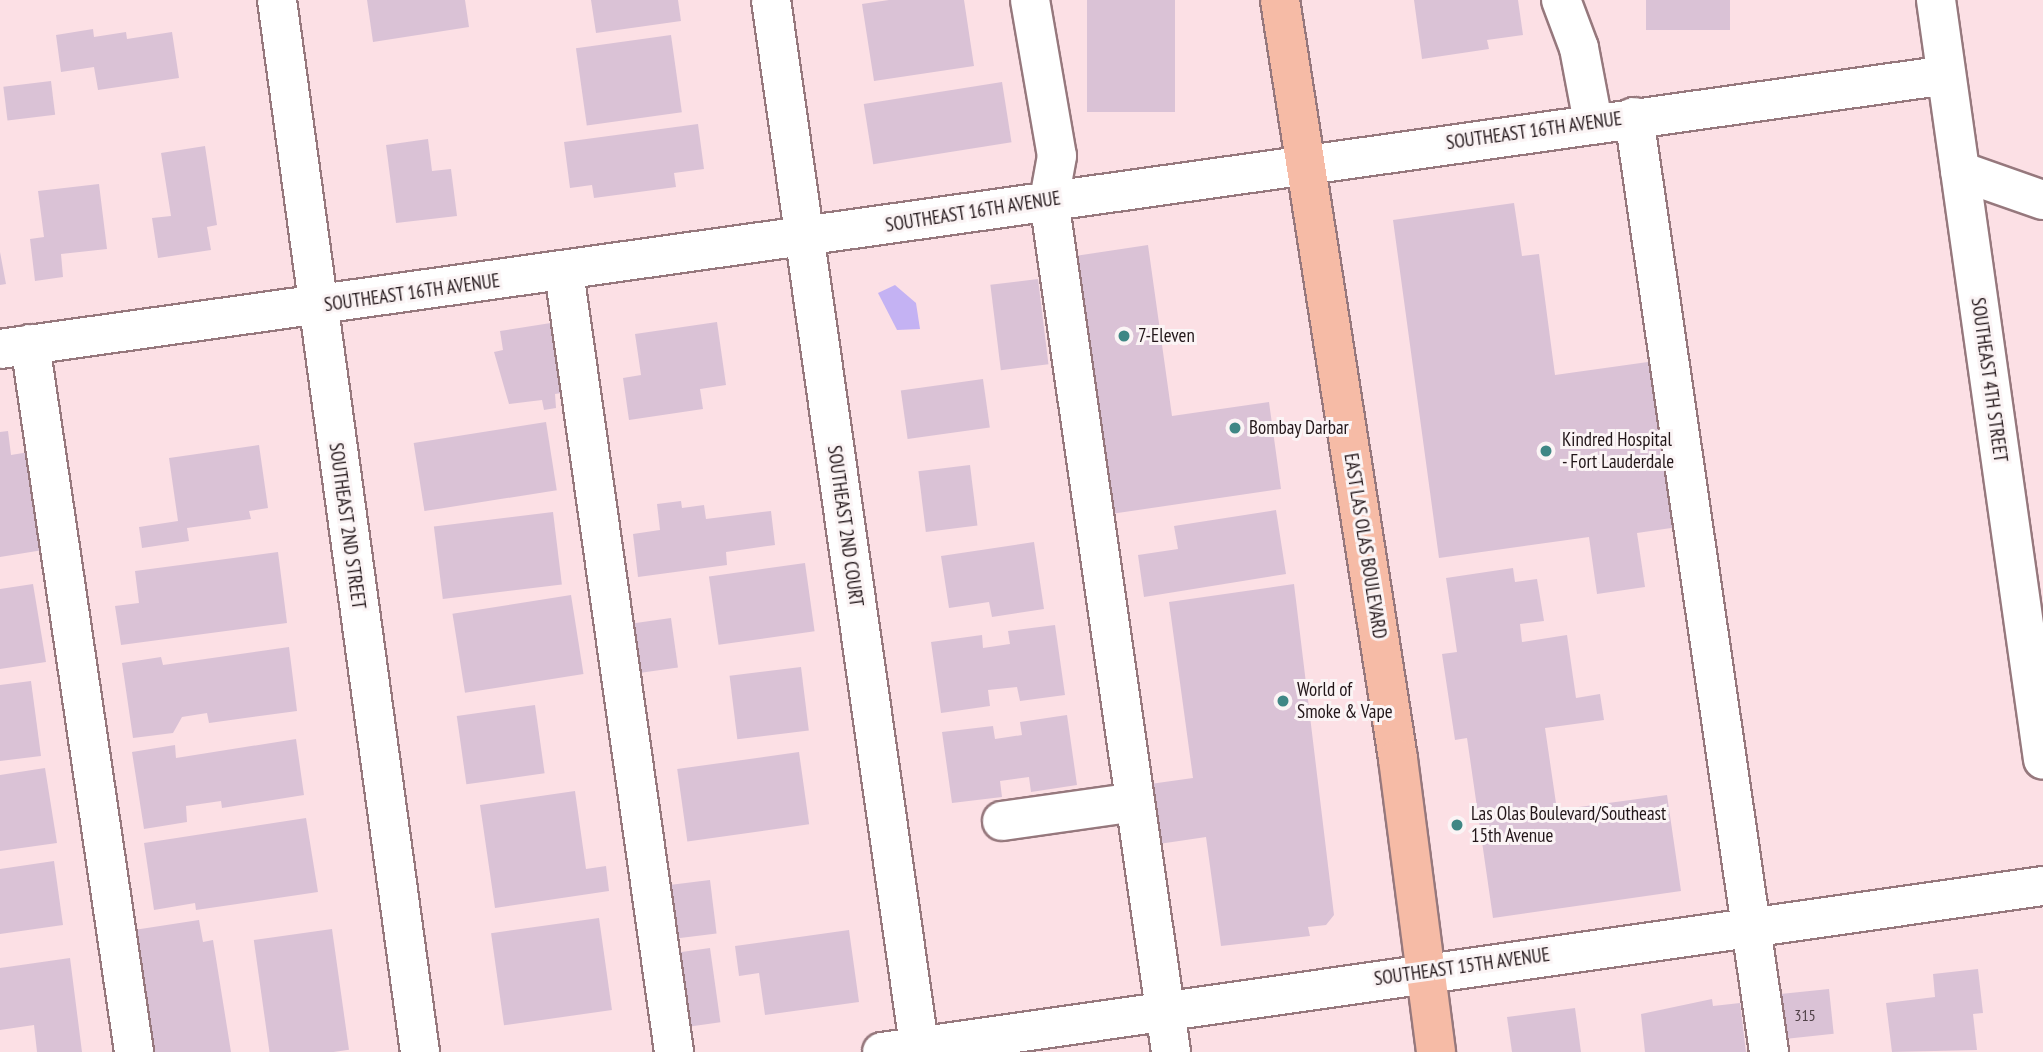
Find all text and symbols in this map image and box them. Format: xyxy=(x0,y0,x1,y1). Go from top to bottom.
street label: SOUTHEAST 16TH AVENUE xyxy=(1444,107,1624,155)
street label: SOUTHEAST 16TH AVENUE xyxy=(883,187,1063,237)
street label: SOUTHEAST 16TH AVENUE xyxy=(322,269,502,317)
street label: SOUTHEAST 4TH STREET xyxy=(1966,296,2012,464)
place label: 7-Eleven xyxy=(1138,325,1195,347)
marker: 7-Eleven xyxy=(1116,328,1132,344)
place label: Bombay Darbar xyxy=(1249,417,1349,439)
marker: Bombay Darbar xyxy=(1227,420,1243,436)
place label: Kindred Hospital - Fort Lauderdale xyxy=(1562,429,1675,473)
street label: SOUTHEAST 2ND STREET xyxy=(324,441,370,611)
marker: Kindred Hospital - Fort Lauderdale xyxy=(1536,441,1556,461)
street label: SOUTHEAST 2ND COURT xyxy=(822,444,868,608)
street label: EAST LAS OLAS BOULEVARD xyxy=(1339,451,1391,641)
place label: World of Smoke & Vape xyxy=(1297,679,1393,723)
marker: World of Smoke & Vape xyxy=(1275,693,1291,709)
place label: Las Olas Boulevard/Southeast 15th Avenue xyxy=(1471,803,1666,847)
marker: Las Olas Boulevard/Southeast 15th Avenue xyxy=(1449,817,1465,833)
street label: SOUTHEAST 15TH AVENUE xyxy=(1372,943,1552,991)
house number: 315 xyxy=(1794,1005,1816,1025)

